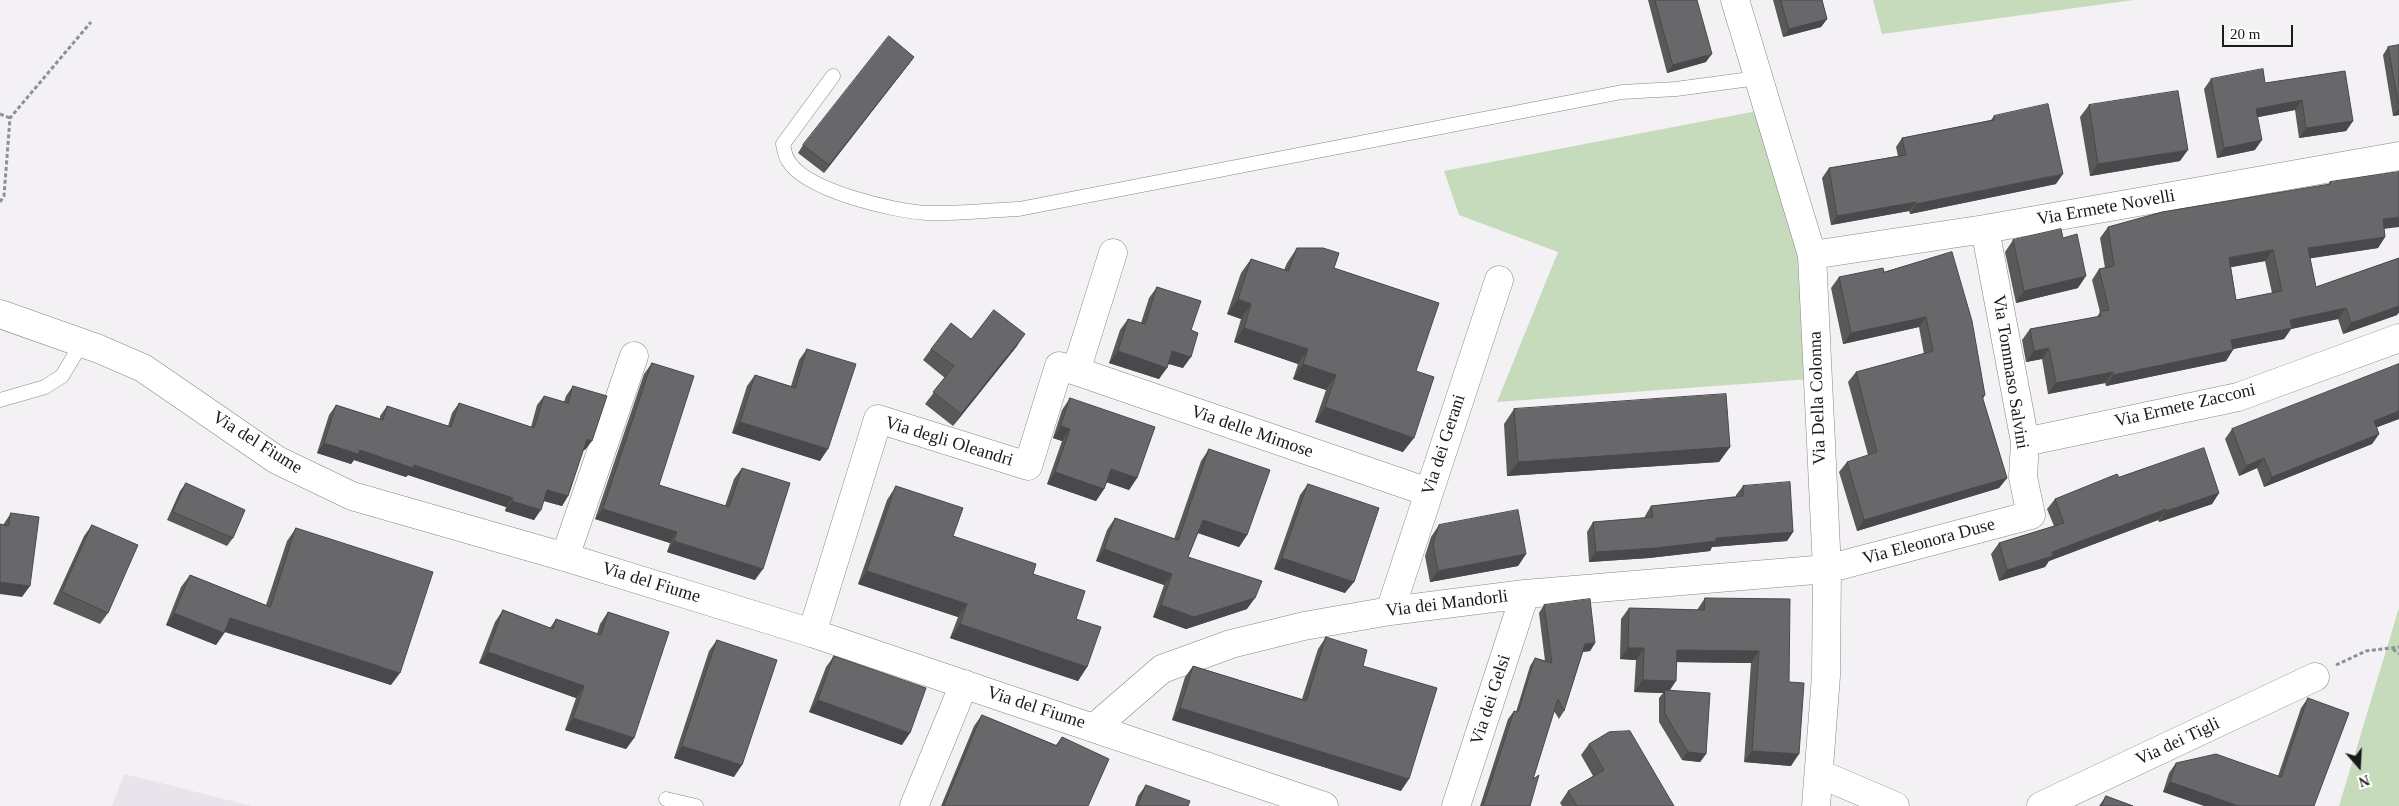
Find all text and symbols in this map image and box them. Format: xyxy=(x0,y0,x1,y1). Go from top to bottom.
scale bar xyxy=(2224,15,2295,47)
text: 20 m xyxy=(2230,26,2260,42)
street label: Via Ermete Novelli xyxy=(2035,185,2177,231)
street label: Via Tommaso Salvini xyxy=(1987,293,2033,451)
street label: Via Della Colonna xyxy=(1805,331,1831,465)
street label: Via Ermete Zacconi xyxy=(2112,379,2258,433)
street label: Via dei Gerani xyxy=(1418,392,1470,498)
street label: Via delle Mimose xyxy=(1188,401,1316,463)
street label: Via del Fiume xyxy=(208,407,306,479)
street label: Via degli Oleandri xyxy=(882,412,1016,472)
street label: Via Eleonora Duse xyxy=(1861,514,1997,570)
street label: Via del Fiume xyxy=(599,558,703,608)
street label: Via dei Mandorli xyxy=(1385,586,1509,622)
street label: Via dei Gelsi xyxy=(1466,652,1516,748)
street label: Via del Fiume xyxy=(984,682,1088,734)
street label: Via dei Tigli xyxy=(2133,713,2223,771)
north arrow xyxy=(2334,741,2384,791)
text: N xyxy=(2357,772,2371,789)

